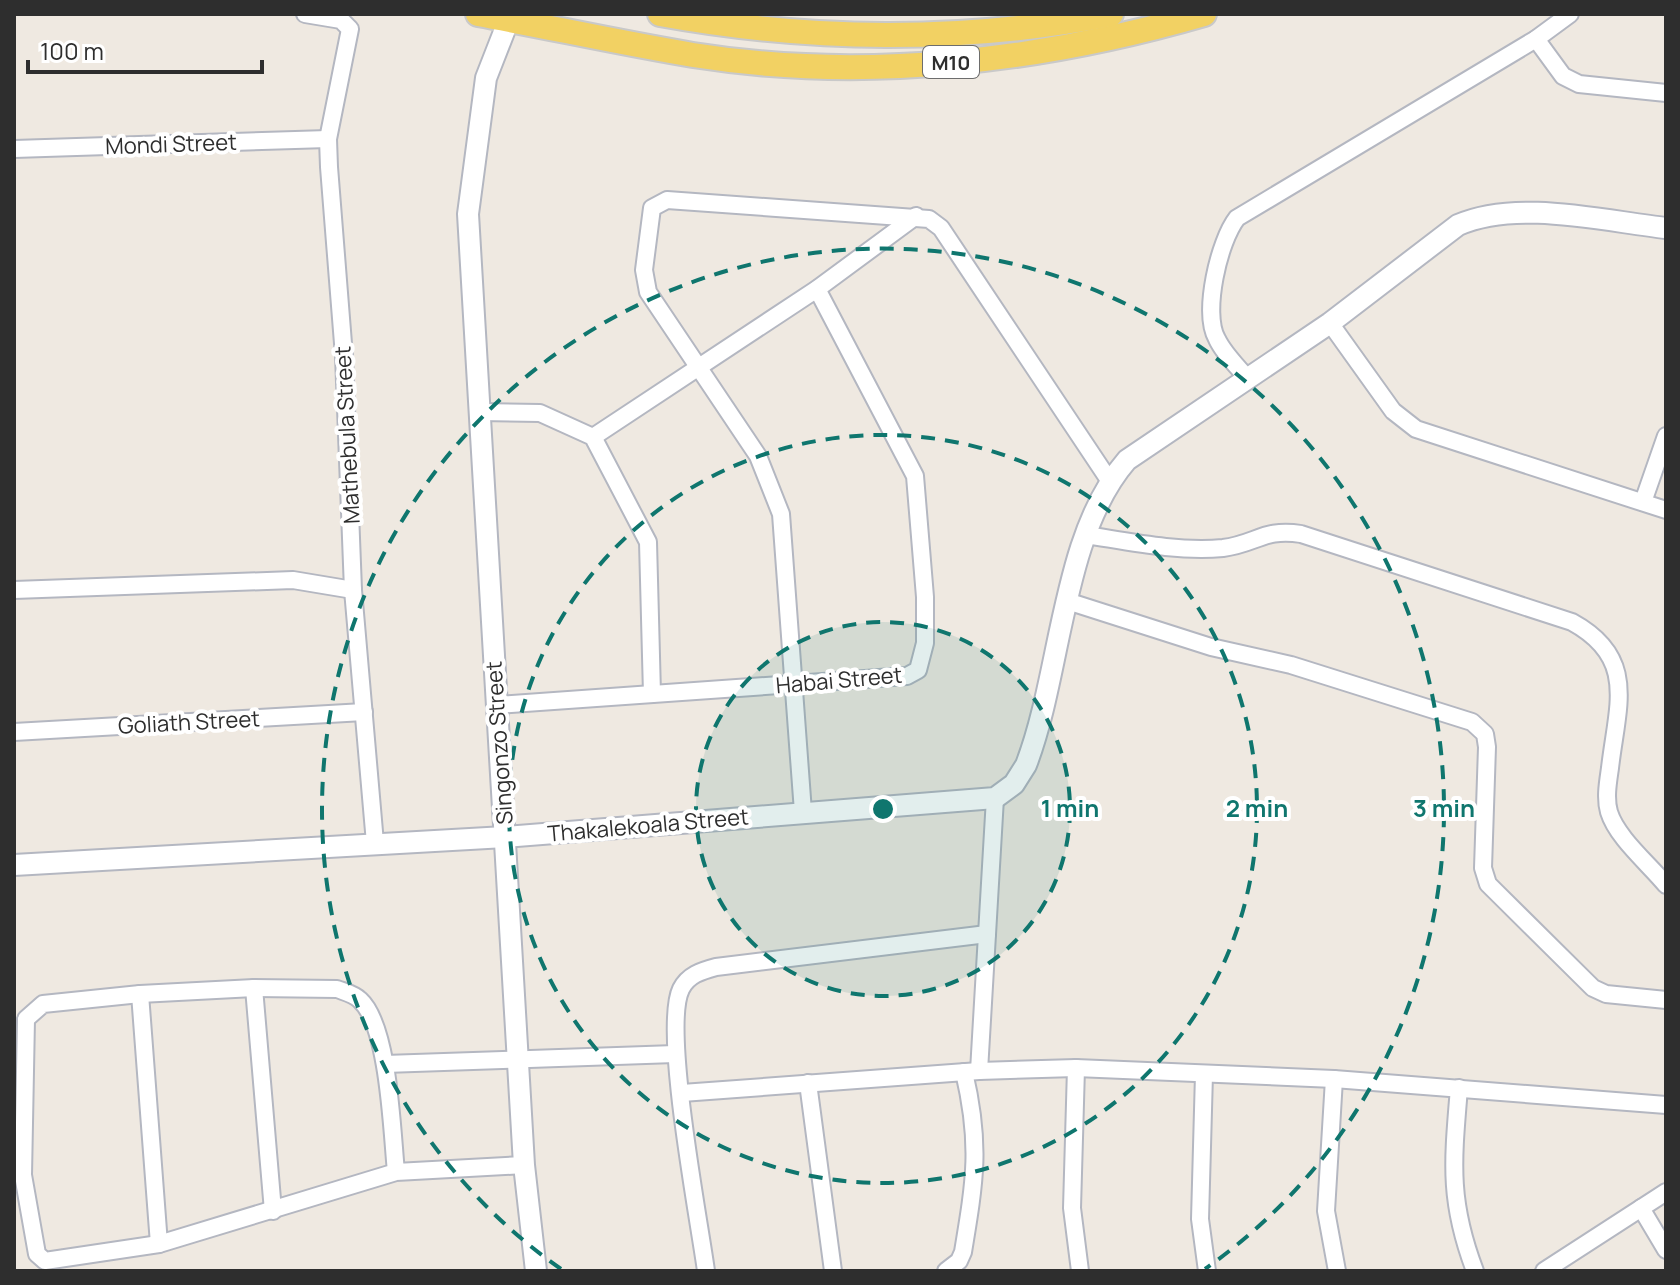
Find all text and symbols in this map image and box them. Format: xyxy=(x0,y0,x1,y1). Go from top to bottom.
scale bar xyxy=(28,24,262,74)
text: 100 m xyxy=(40,34,104,67)
road number: M10 xyxy=(923,46,979,78)
street label: Mondi Street xyxy=(105,127,238,161)
street label: Mathebula Street xyxy=(327,345,367,525)
street label: Singonzo Street xyxy=(478,660,520,826)
street label: Habai Street xyxy=(775,660,904,700)
street label: Goliath Street xyxy=(117,703,261,741)
text: 1 min xyxy=(1041,791,1099,824)
text: 2 min xyxy=(1226,791,1288,824)
text: 3 min xyxy=(1413,791,1475,824)
centre of rings xyxy=(869,795,897,823)
street label: Thakalekoala Street xyxy=(546,801,750,849)

